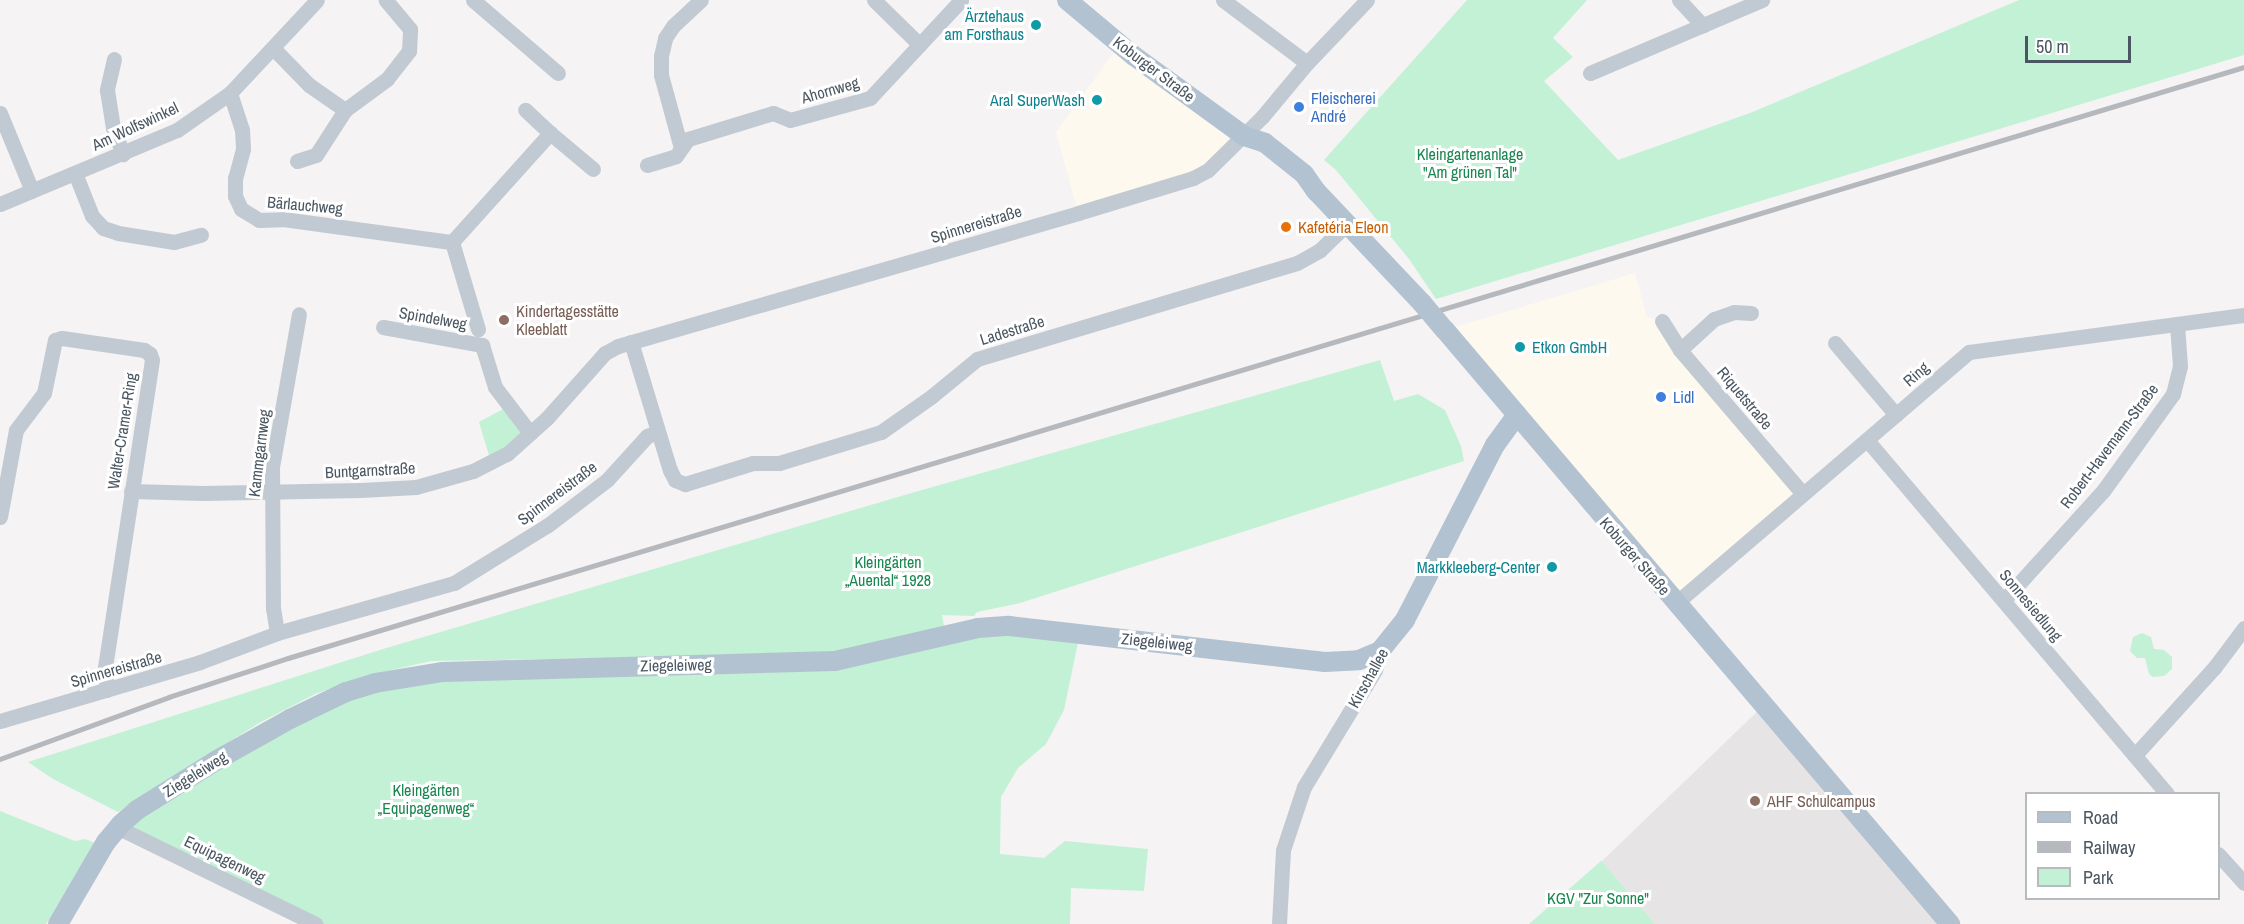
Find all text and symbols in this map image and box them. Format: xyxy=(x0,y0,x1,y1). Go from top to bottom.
place label: Ärztehaus am Forsthaus xyxy=(944,6,1024,44)
marker: Ärztehaus am Forsthaus xyxy=(1029,18,1043,32)
scale bar xyxy=(2028,24,2134,62)
street label: Koburger Straße xyxy=(1109,32,1199,106)
text: 50 m xyxy=(2036,34,2069,59)
street label: Ahornweg xyxy=(799,73,861,107)
place label: Fleischerei André xyxy=(1311,88,1376,126)
place label: Aral SuperWash xyxy=(990,90,1085,110)
marker: Aral SuperWash xyxy=(1090,93,1104,107)
street label: Am Wolfswinkel xyxy=(89,98,181,154)
marker: Fleischerei André xyxy=(1292,100,1306,114)
park label: Kleingartenanlage "Am grünen Tal" xyxy=(1417,144,1523,182)
street label: Bärlauchweg xyxy=(266,192,344,218)
street label: Spinnereistraße xyxy=(928,201,1024,247)
place label: Kafetéria Eleon xyxy=(1298,217,1388,237)
marker: Kafetéria Eleon xyxy=(1279,220,1293,234)
place label: Kindertagesstätte Kleeblatt xyxy=(516,301,619,339)
street label: Spindelweg xyxy=(398,303,468,333)
street label: Ladestraße xyxy=(977,311,1047,349)
marker: Kindertagesstätte Kleeblatt xyxy=(497,313,511,327)
place label: Etkon GmbH xyxy=(1532,337,1607,357)
marker: Etkon GmbH xyxy=(1513,340,1527,354)
street label: Ring xyxy=(1899,358,1933,390)
street label: Riquetstraße xyxy=(1713,363,1777,433)
street label: Walter-Cramer-Ring xyxy=(103,371,141,491)
street label: Robert-Havemann-Straße xyxy=(2056,380,2162,512)
place label: Lidl xyxy=(1673,387,1694,407)
marker: Lidl xyxy=(1654,390,1668,404)
street label: Kammgarnweg xyxy=(244,408,274,498)
street label: Spinnereistraße xyxy=(514,457,600,529)
street label: Buntgarnstraße xyxy=(324,458,416,482)
street label: Koburger Straße xyxy=(1596,513,1674,599)
park label: Kleingärten „Auental“ 1928 xyxy=(845,552,931,590)
place label: Markkleeberg-Center xyxy=(1417,557,1540,577)
marker: Markkleeberg-Center xyxy=(1545,560,1559,574)
street label: Sonnesiedlung xyxy=(1996,565,2066,645)
street label: Ziegeleiweg xyxy=(1120,629,1194,655)
street label: Kirschallee xyxy=(1344,645,1392,711)
street label: Spinnereistraße xyxy=(68,647,164,691)
street label: Ziegeleiweg xyxy=(640,655,712,675)
street label: Ziegeleiweg xyxy=(160,747,230,801)
park label: Kleingärten „Equipagenweg“ xyxy=(378,780,474,818)
place label: AHF Schulcampus xyxy=(1767,791,1876,811)
legend xyxy=(2025,792,2220,900)
marker: AHF Schulcampus xyxy=(1748,794,1762,808)
text: Road xyxy=(2083,805,2118,830)
street label: Equipagenweg xyxy=(181,831,269,887)
text: Railway xyxy=(2083,835,2136,860)
text: Park xyxy=(2083,865,2113,890)
park label: KGV "Zur Sonne" xyxy=(1547,888,1649,908)

